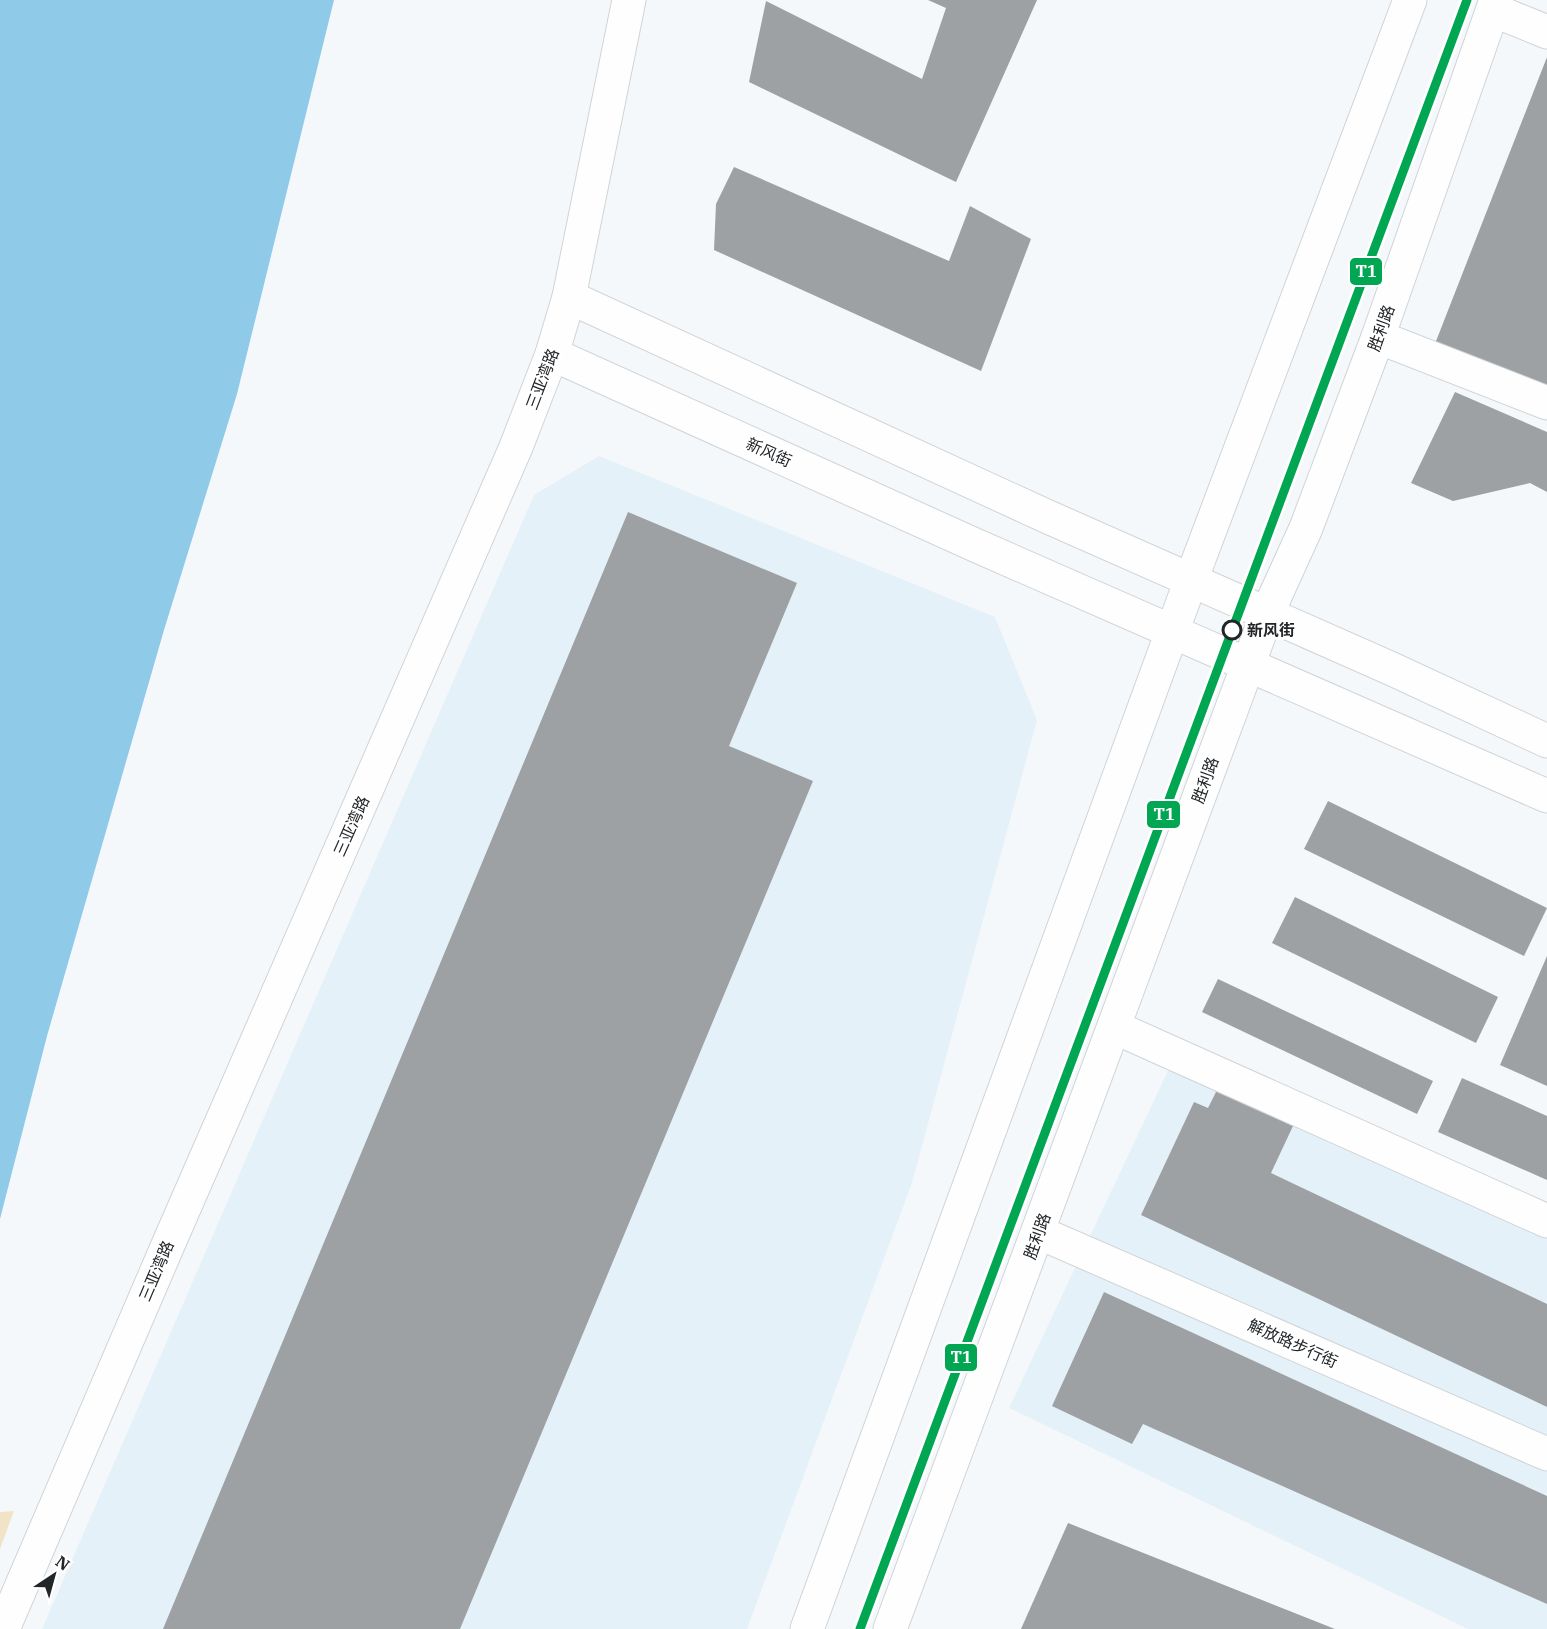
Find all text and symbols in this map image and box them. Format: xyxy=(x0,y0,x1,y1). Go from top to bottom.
line badge: T1 xyxy=(1349,257,1383,286)
text: T1 xyxy=(1356,261,1376,281)
street label: 胜利路 xyxy=(1363,302,1399,354)
street label: 三亚湾路 xyxy=(521,346,563,412)
street label: 新风街 xyxy=(743,433,795,471)
marker: 新风街 xyxy=(1222,620,1242,640)
place label: 新风街 xyxy=(1247,620,1295,640)
street label: 胜利路 xyxy=(1187,754,1223,806)
street label: 三亚湾路 xyxy=(329,793,373,859)
line badge: T1 xyxy=(1146,800,1181,829)
text: T1 xyxy=(1154,804,1174,824)
street label: 胜利路 xyxy=(1019,1210,1055,1262)
street label: 三亚湾路 xyxy=(134,1238,178,1304)
street label: 解放路步行街 xyxy=(1245,1314,1341,1372)
line badge: T1 xyxy=(944,1343,978,1372)
text: T1 xyxy=(951,1347,971,1367)
north arrow xyxy=(24,1545,84,1605)
text: N xyxy=(52,1551,74,1575)

